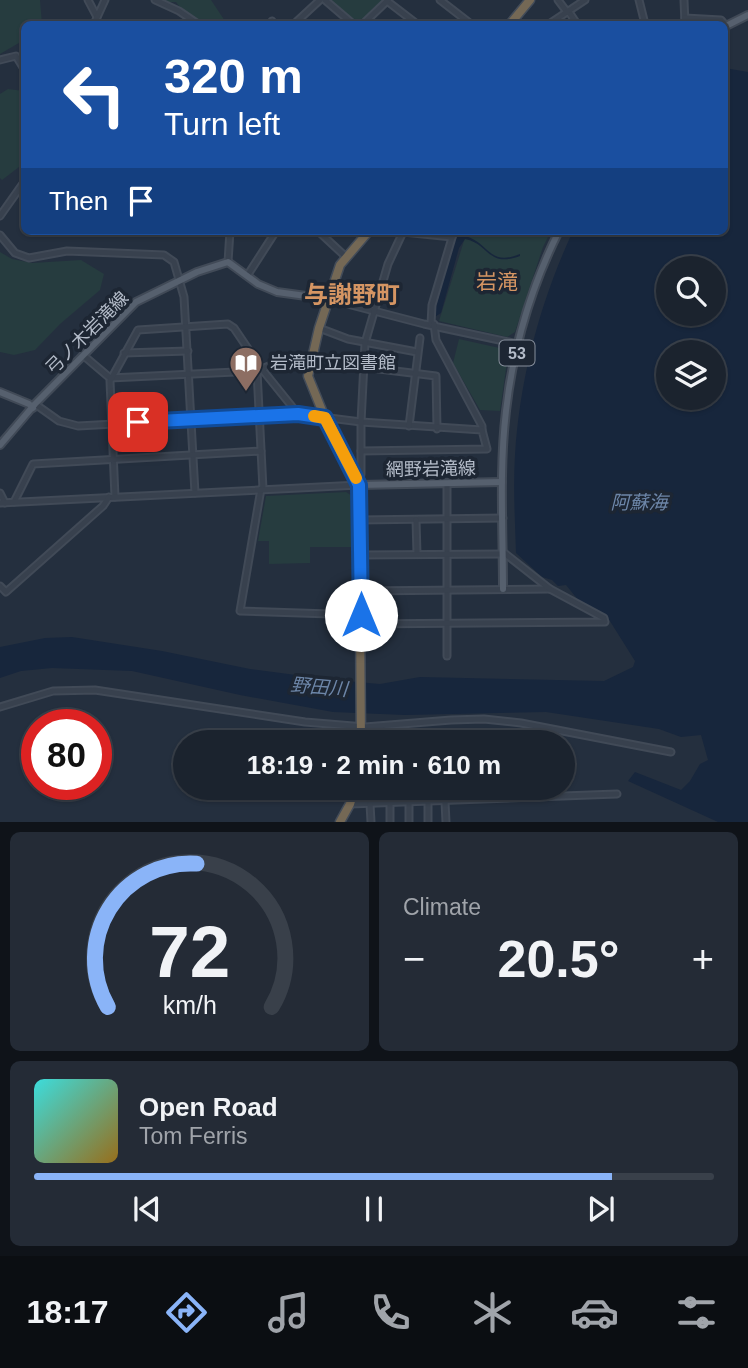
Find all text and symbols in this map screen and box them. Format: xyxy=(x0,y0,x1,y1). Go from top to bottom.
icon: left xyxy=(49,49,140,140)
text: 320 m xyxy=(164,49,303,103)
text: Turn left xyxy=(164,106,280,142)
icon: arrive xyxy=(122,182,160,220)
text: Then xyxy=(49,186,108,216)
map controls xyxy=(656,256,726,410)
button: search xyxy=(656,256,726,326)
district label: 岩滝 xyxy=(476,270,518,293)
district label: 与謝野町 xyxy=(304,281,400,308)
street label: 弓ノ木岩滝線 xyxy=(42,288,132,378)
road number: 53 xyxy=(500,340,534,366)
button: layers xyxy=(656,340,726,410)
library icon: 岩滝町立図書館 xyxy=(227,344,265,393)
place label: 岩滝町立図書館 xyxy=(270,353,396,373)
pin xyxy=(108,392,168,452)
icon: arrive xyxy=(119,403,157,441)
street label: 網野岩滝線 xyxy=(386,458,476,480)
water label: 阿蘇海 xyxy=(610,492,670,513)
position arrow xyxy=(324,578,398,652)
water label: 野田川 xyxy=(290,674,350,700)
speed limit sign: 80 xyxy=(21,709,112,800)
text: 18:19 · 2 min · 610 m xyxy=(247,750,501,780)
text: Climate xyxy=(403,894,481,920)
text: 72 xyxy=(149,912,230,993)
text: 20.5° xyxy=(497,930,620,988)
text: − xyxy=(403,938,425,980)
text: + xyxy=(692,938,714,980)
text: km/h xyxy=(162,991,217,1019)
text: Open Road xyxy=(139,1092,278,1122)
text: Tom Ferris xyxy=(139,1123,248,1149)
icon: previous xyxy=(128,1190,166,1228)
icon: pause xyxy=(355,1190,393,1228)
icon: next xyxy=(582,1190,620,1228)
icon: directions xyxy=(162,1288,211,1337)
icon: music xyxy=(264,1288,313,1337)
icon: phone xyxy=(366,1288,415,1337)
icon: climate xyxy=(468,1288,517,1337)
icon: car xyxy=(570,1288,619,1337)
icon: filters xyxy=(672,1288,721,1337)
text: 18:17 xyxy=(27,1294,108,1330)

